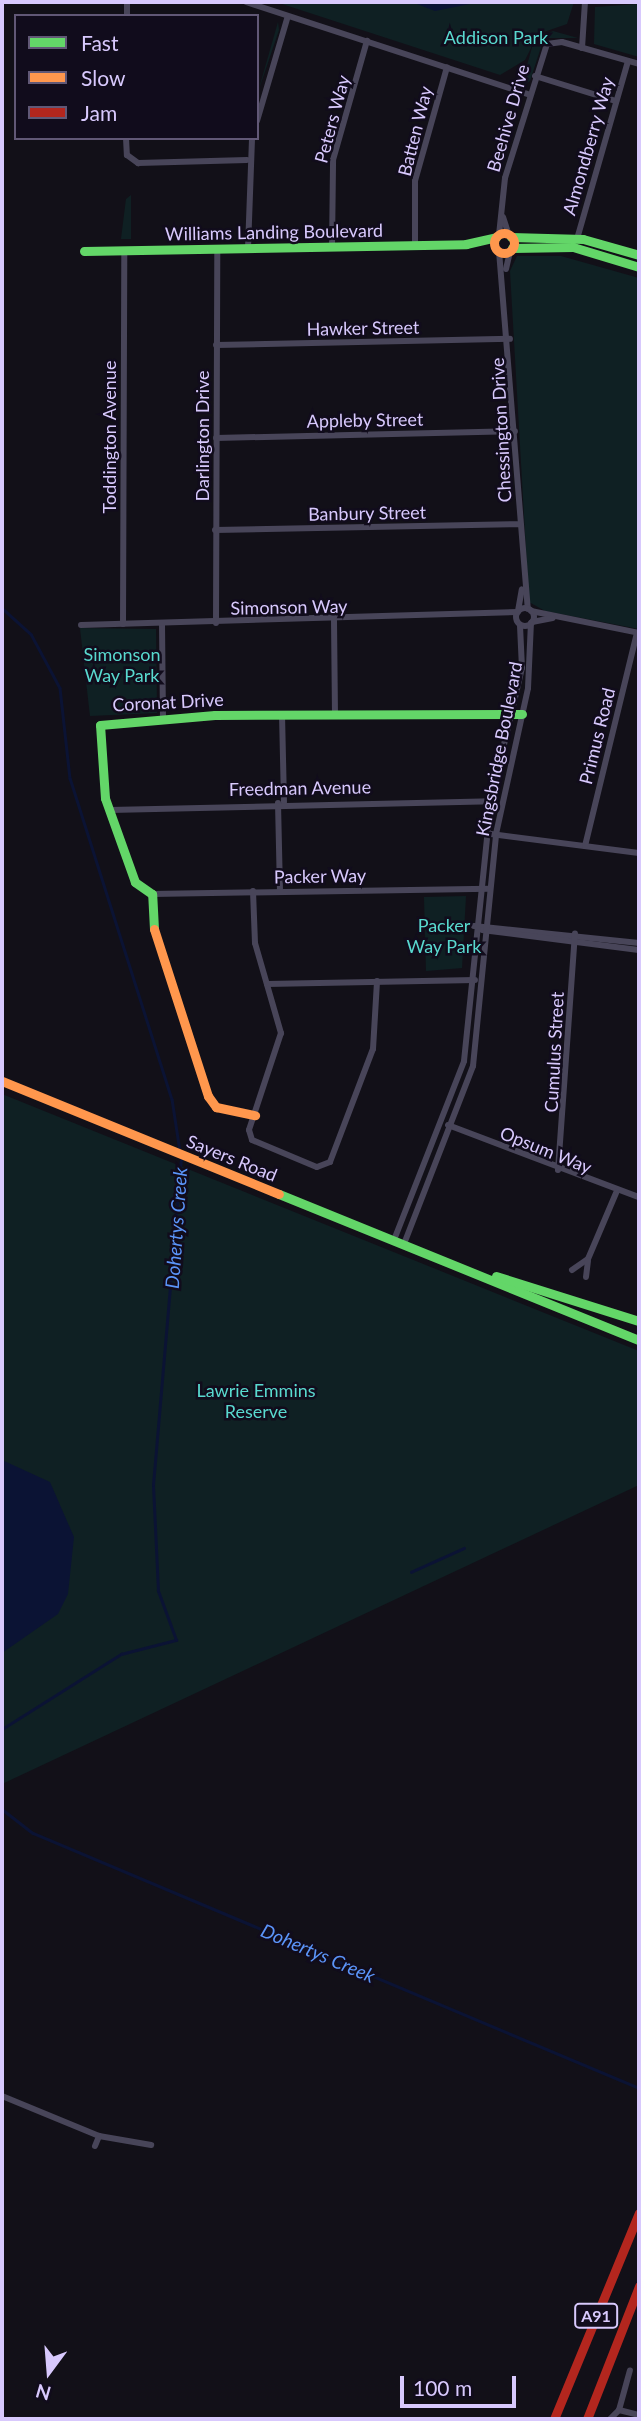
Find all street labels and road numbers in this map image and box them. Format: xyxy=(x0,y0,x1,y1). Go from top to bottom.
street label: Beehive Drive xyxy=(482,62,534,174)
street label: Peters Way xyxy=(310,73,354,165)
street label: Almondberry Way xyxy=(558,74,618,218)
street label: Batten Way xyxy=(393,84,437,178)
street label: Williams Landing Boulevard xyxy=(165,219,383,245)
street label: Hawker Street xyxy=(306,316,420,340)
street label: Chessington Drive xyxy=(486,357,516,503)
street label: Toddington Avenue xyxy=(98,360,120,514)
street label: Darlington Drive xyxy=(191,370,213,502)
street label: Appleby Street xyxy=(306,408,424,432)
street label: Banbury Street xyxy=(308,501,426,525)
street label: Simonson Way xyxy=(230,595,348,619)
street label: Kingsbridge Boulevard xyxy=(471,660,527,838)
street label: Primus Road xyxy=(575,686,619,786)
street label: Coronat Drive xyxy=(112,688,224,716)
street label: Freedman Avenue xyxy=(228,776,372,800)
street label: Packer Way xyxy=(273,864,367,888)
street label: Cumulus Street xyxy=(540,991,568,1113)
street label: Opsum Way xyxy=(497,1122,595,1178)
street label: Sayers Road xyxy=(184,1130,280,1186)
road number: A91 xyxy=(573,2304,619,2328)

